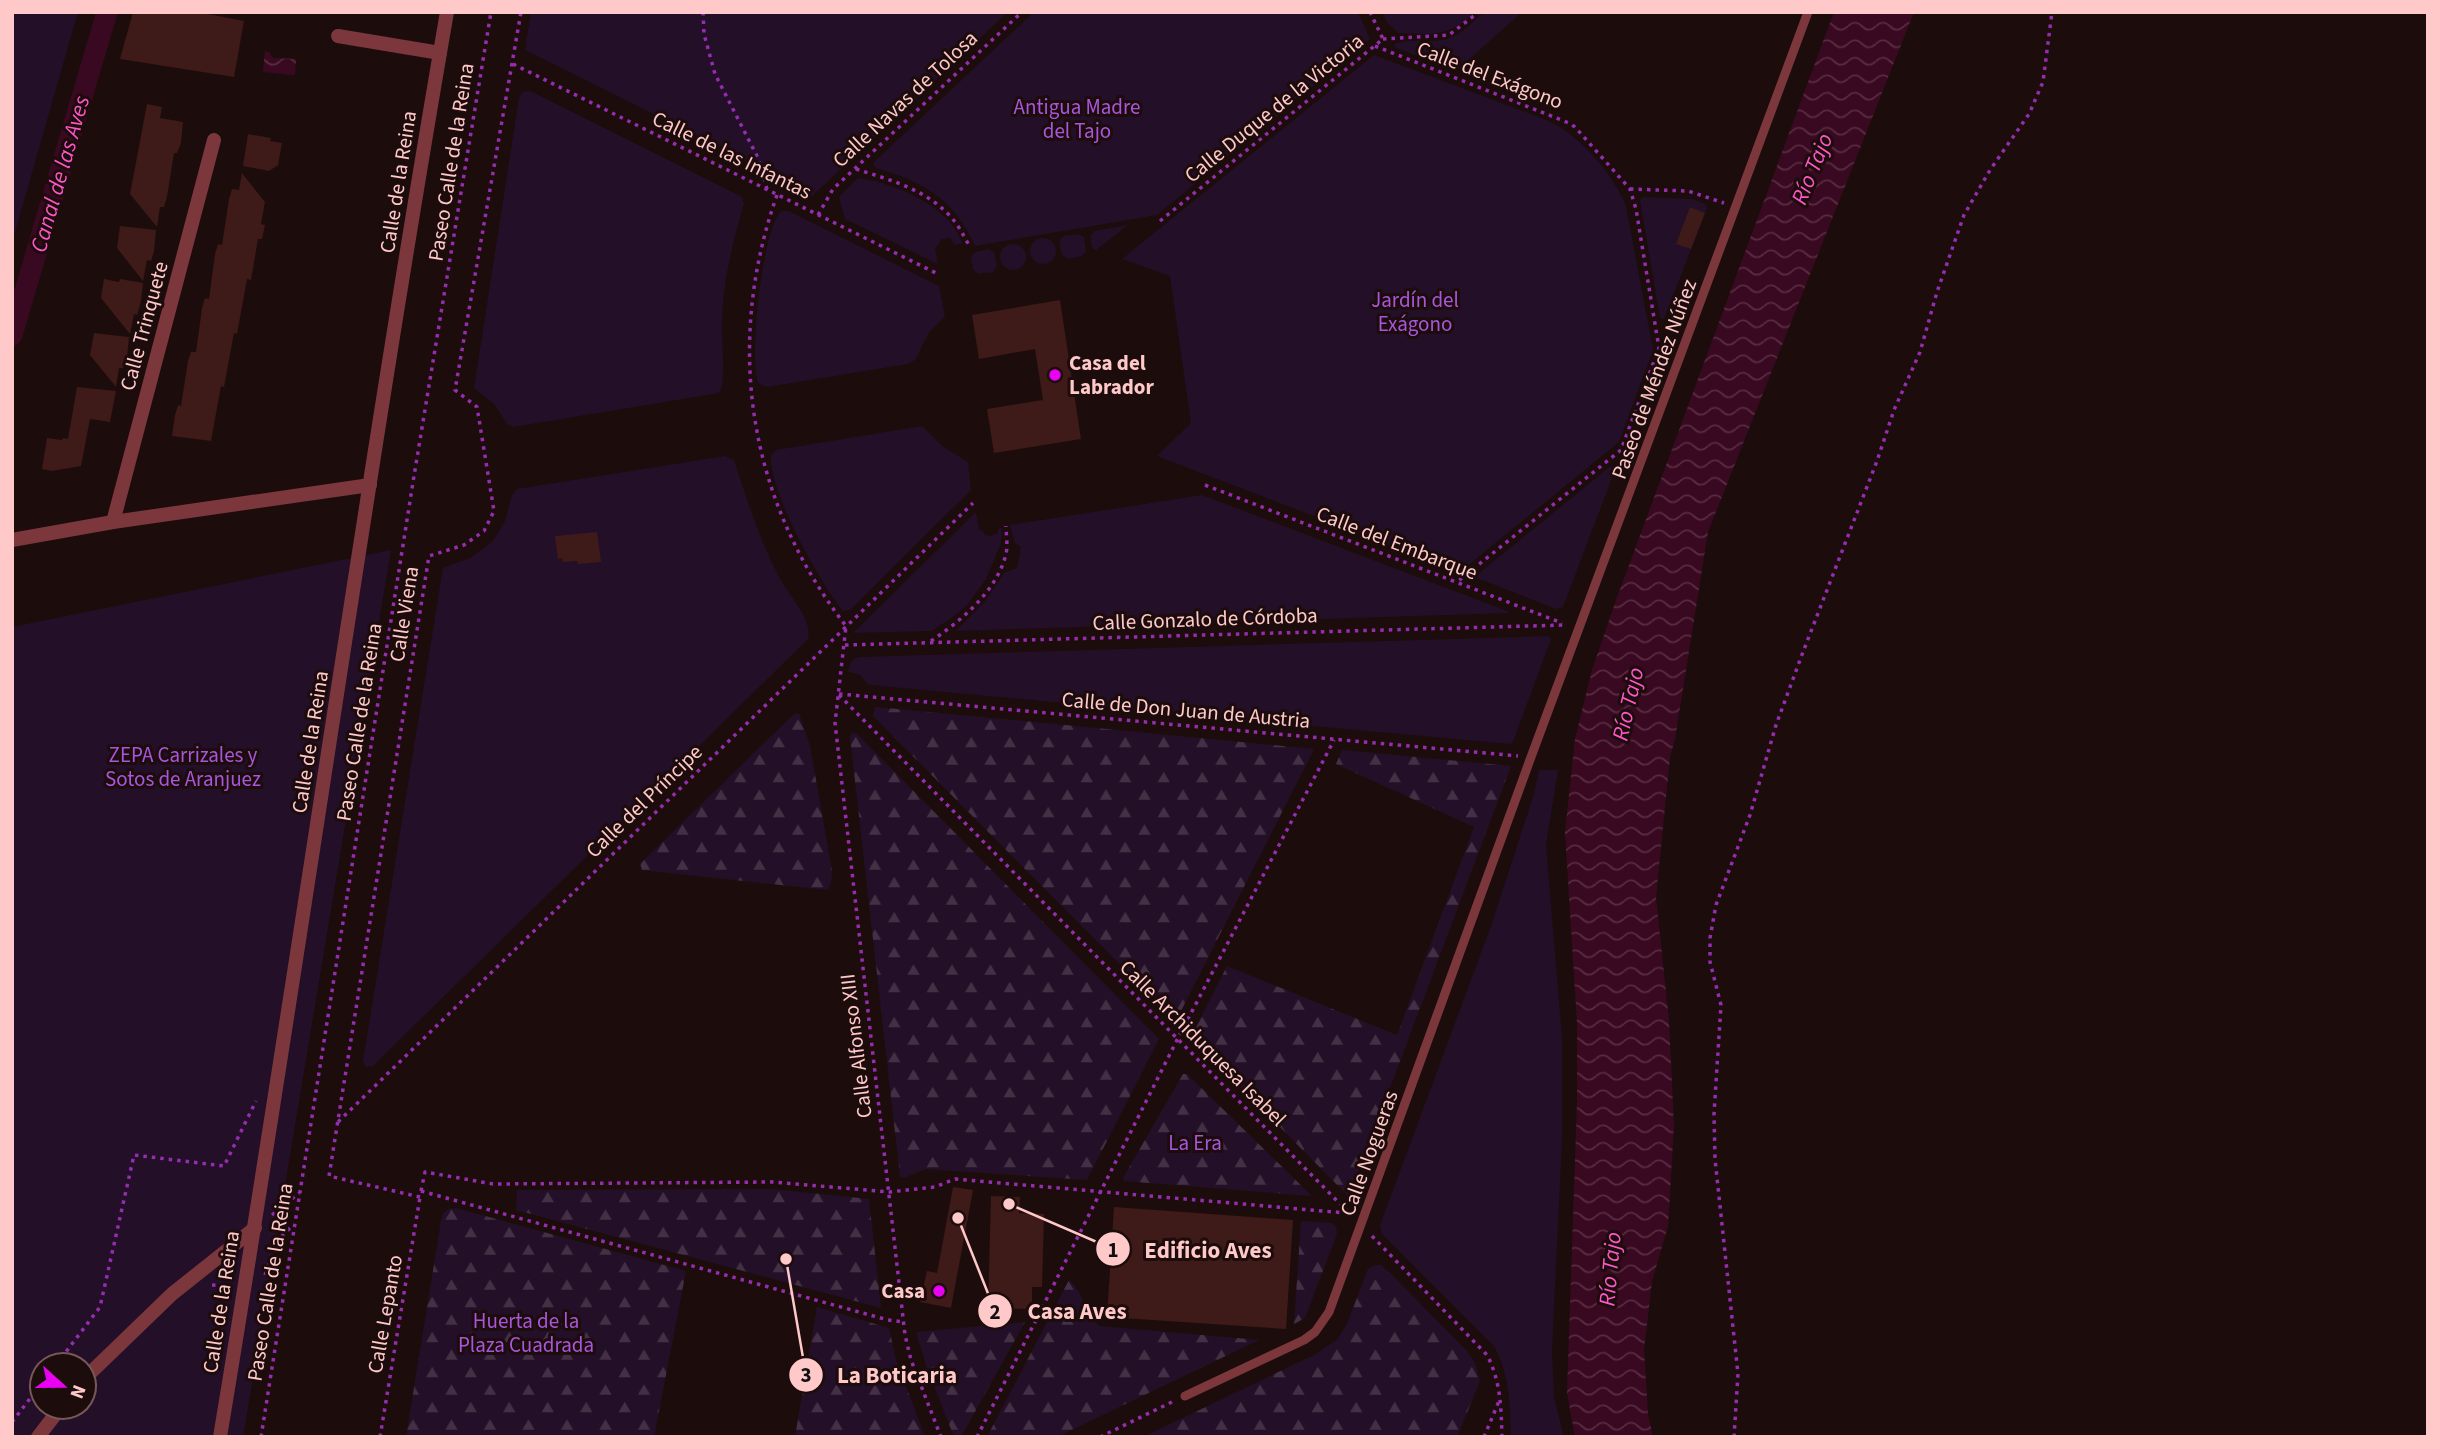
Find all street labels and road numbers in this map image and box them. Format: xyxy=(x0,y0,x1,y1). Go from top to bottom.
street label: Calle Navas de Tolosa xyxy=(826,24,984,174)
street label: Calle Duque de la Victoria xyxy=(1178,26,1370,190)
street label: Calle del Exágono xyxy=(1413,33,1567,117)
street label: Paseo Calle de la Reina xyxy=(421,61,481,263)
street label: Calle de las Infantas xyxy=(647,103,817,207)
street label: Calle de la Reina xyxy=(372,109,424,255)
street label: Calle Trinquete xyxy=(112,258,176,394)
street label: Paseo de Méndez Núñez xyxy=(1604,275,1704,483)
street label: Calle del Embarque xyxy=(1312,498,1482,588)
street label: Calle Viena xyxy=(382,564,426,664)
street label: Calle Gonzalo de Córdoba xyxy=(1092,600,1318,638)
street label: Paseo Calle de la Reina xyxy=(329,621,389,823)
street label: Calle de la Reina xyxy=(284,669,336,815)
street label: Calle de Don Juan de Austria xyxy=(1060,684,1312,736)
street label: Calle del Príncipe xyxy=(579,737,709,865)
street label: Calle Archiduquesa Isabel xyxy=(1113,953,1293,1133)
street label: Calle Alfonso XIII xyxy=(832,972,880,1120)
street label: Calle Nogueras xyxy=(1332,1086,1406,1220)
street label: Paseo Calle de la Reina xyxy=(240,1181,300,1383)
street label: Calle de la Reina xyxy=(195,1229,247,1375)
street label: Calle Lepanto xyxy=(360,1252,410,1376)

